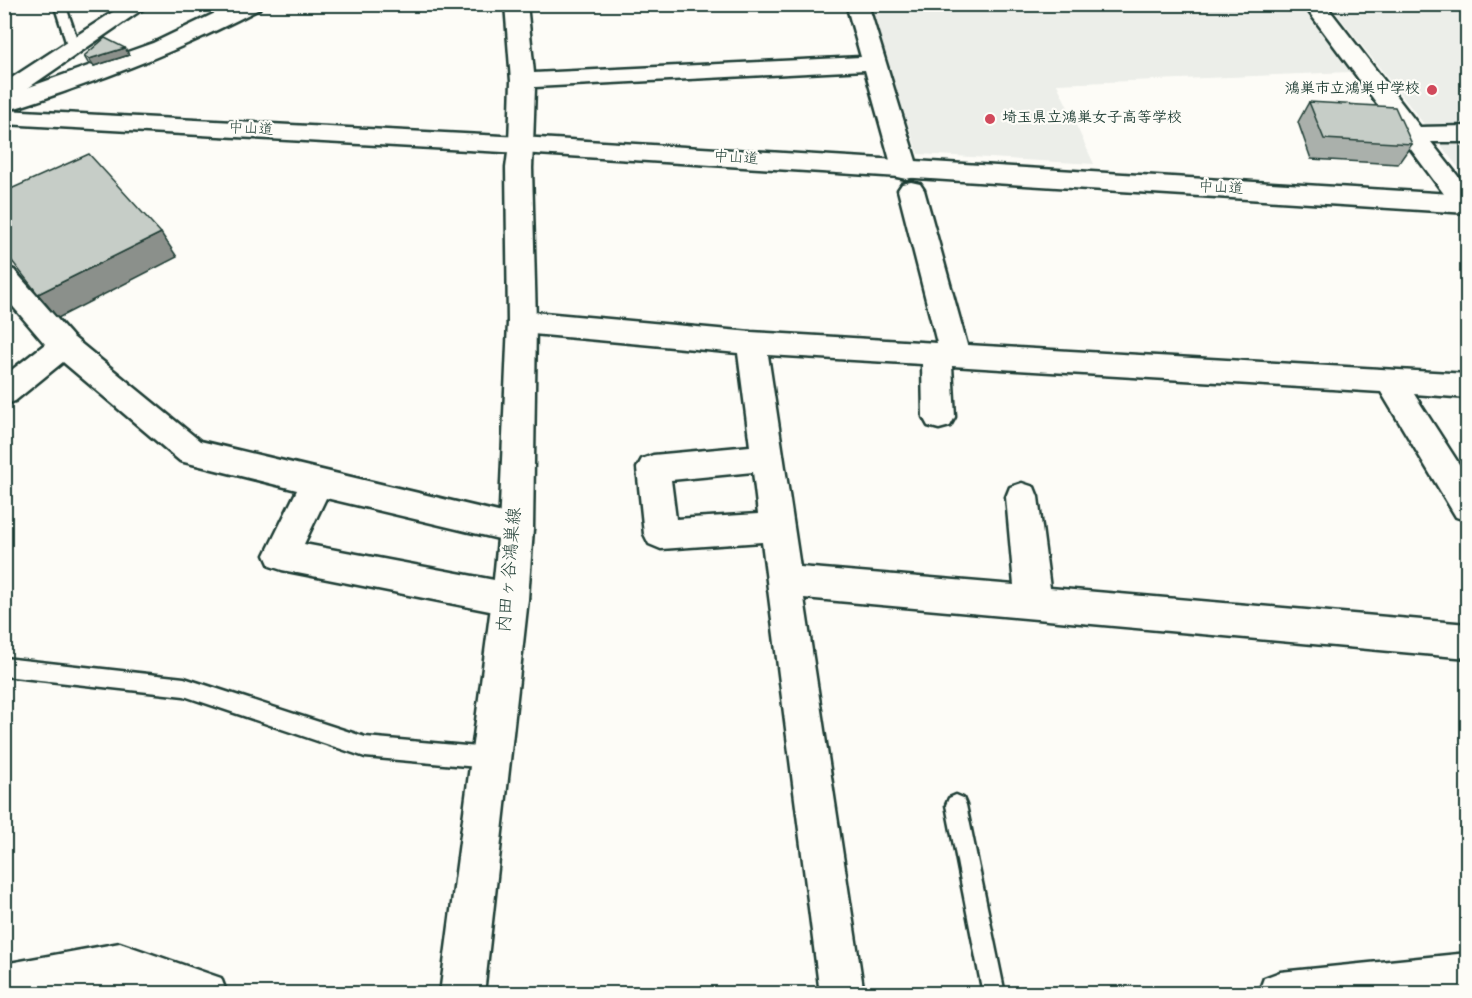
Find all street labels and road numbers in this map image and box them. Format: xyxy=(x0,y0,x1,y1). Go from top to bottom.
street label: 中山道 xyxy=(228,119,274,140)
street label: 中山道 xyxy=(713,147,759,170)
street label: 中山道 xyxy=(1198,178,1244,199)
street label: 内田ヶ谷鴻巣線 xyxy=(494,506,527,634)

